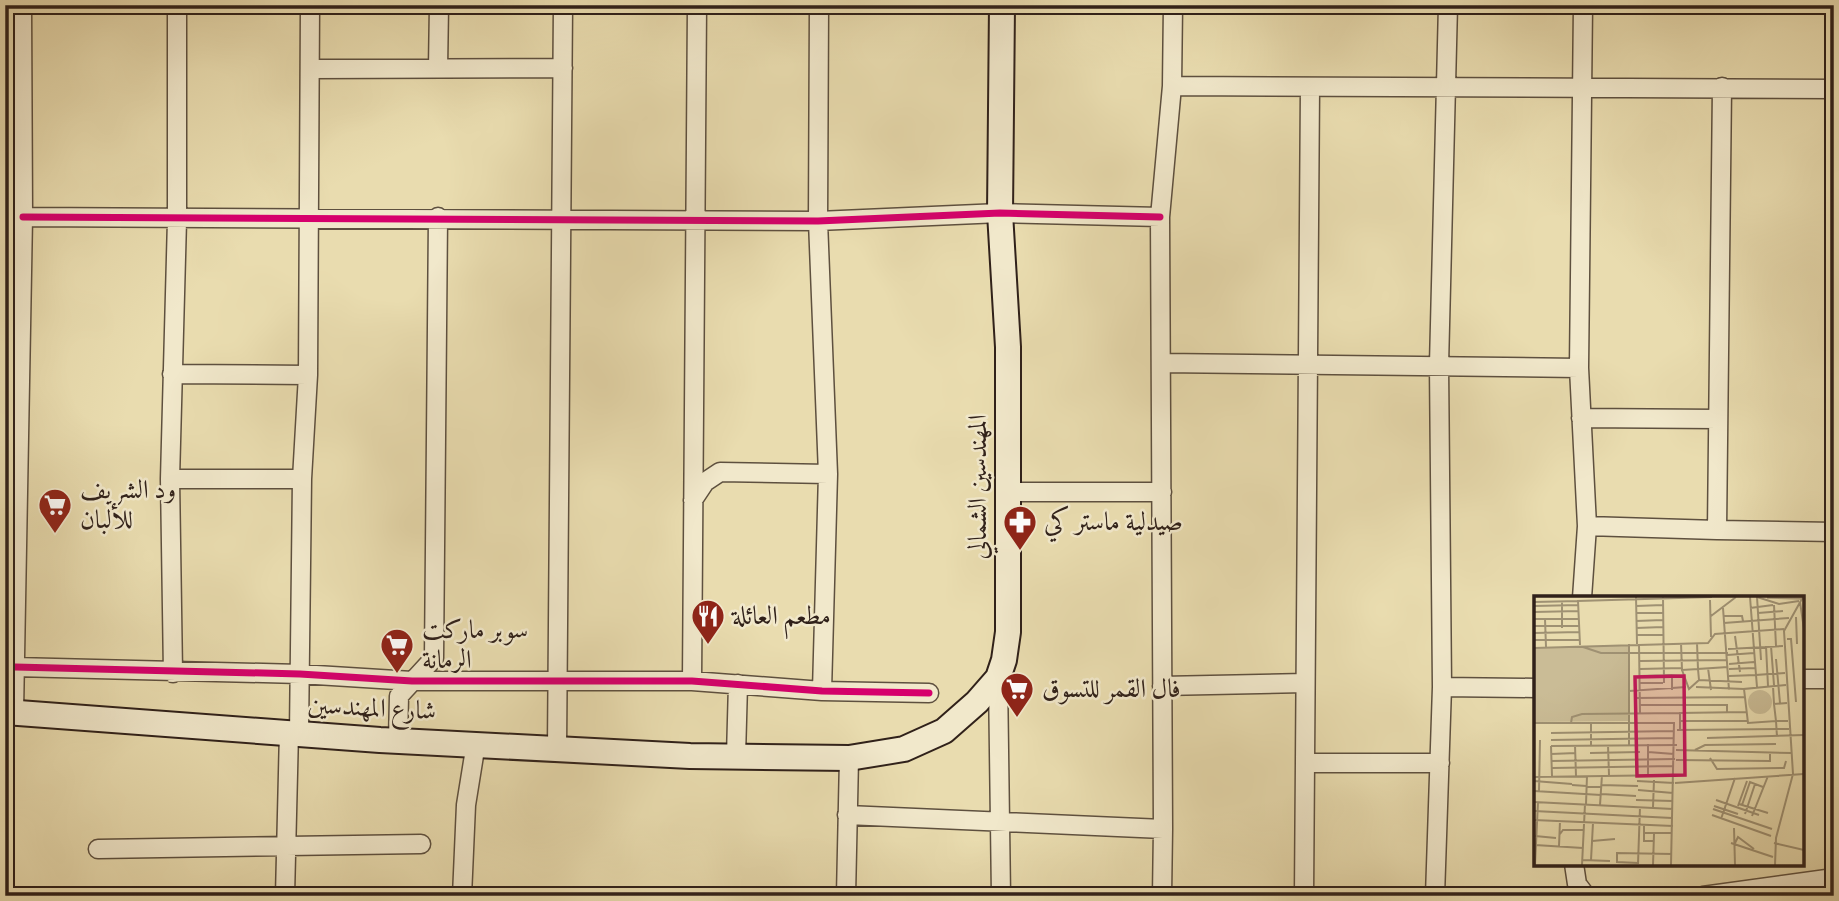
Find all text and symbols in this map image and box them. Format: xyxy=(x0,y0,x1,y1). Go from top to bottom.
street label: المهندسين الشمالي xyxy=(962,414,999,560)
place label: ود الشريف للألبان xyxy=(80,474,176,536)
supermarket icon: ود الشريف للألبان xyxy=(36,486,74,535)
pharmacy icon: صيدلية ماستر كي xyxy=(1001,503,1039,552)
place label: صيدلية ماستر كي xyxy=(1044,505,1183,543)
inset map xyxy=(1534,596,1804,866)
restaurant icon: مطعم العائلة xyxy=(689,597,727,646)
place label: مطعم العائلة xyxy=(730,600,831,640)
place label: سوبر ماركت الرمانة xyxy=(422,614,528,676)
supermarket icon: سوبر ماركت الرمانة xyxy=(378,626,416,675)
supermarket icon: فال القمر للتسوق xyxy=(998,670,1036,719)
place label: فال القمر للتسوق xyxy=(1042,673,1181,705)
street label: شارع المهندسين xyxy=(307,689,437,732)

